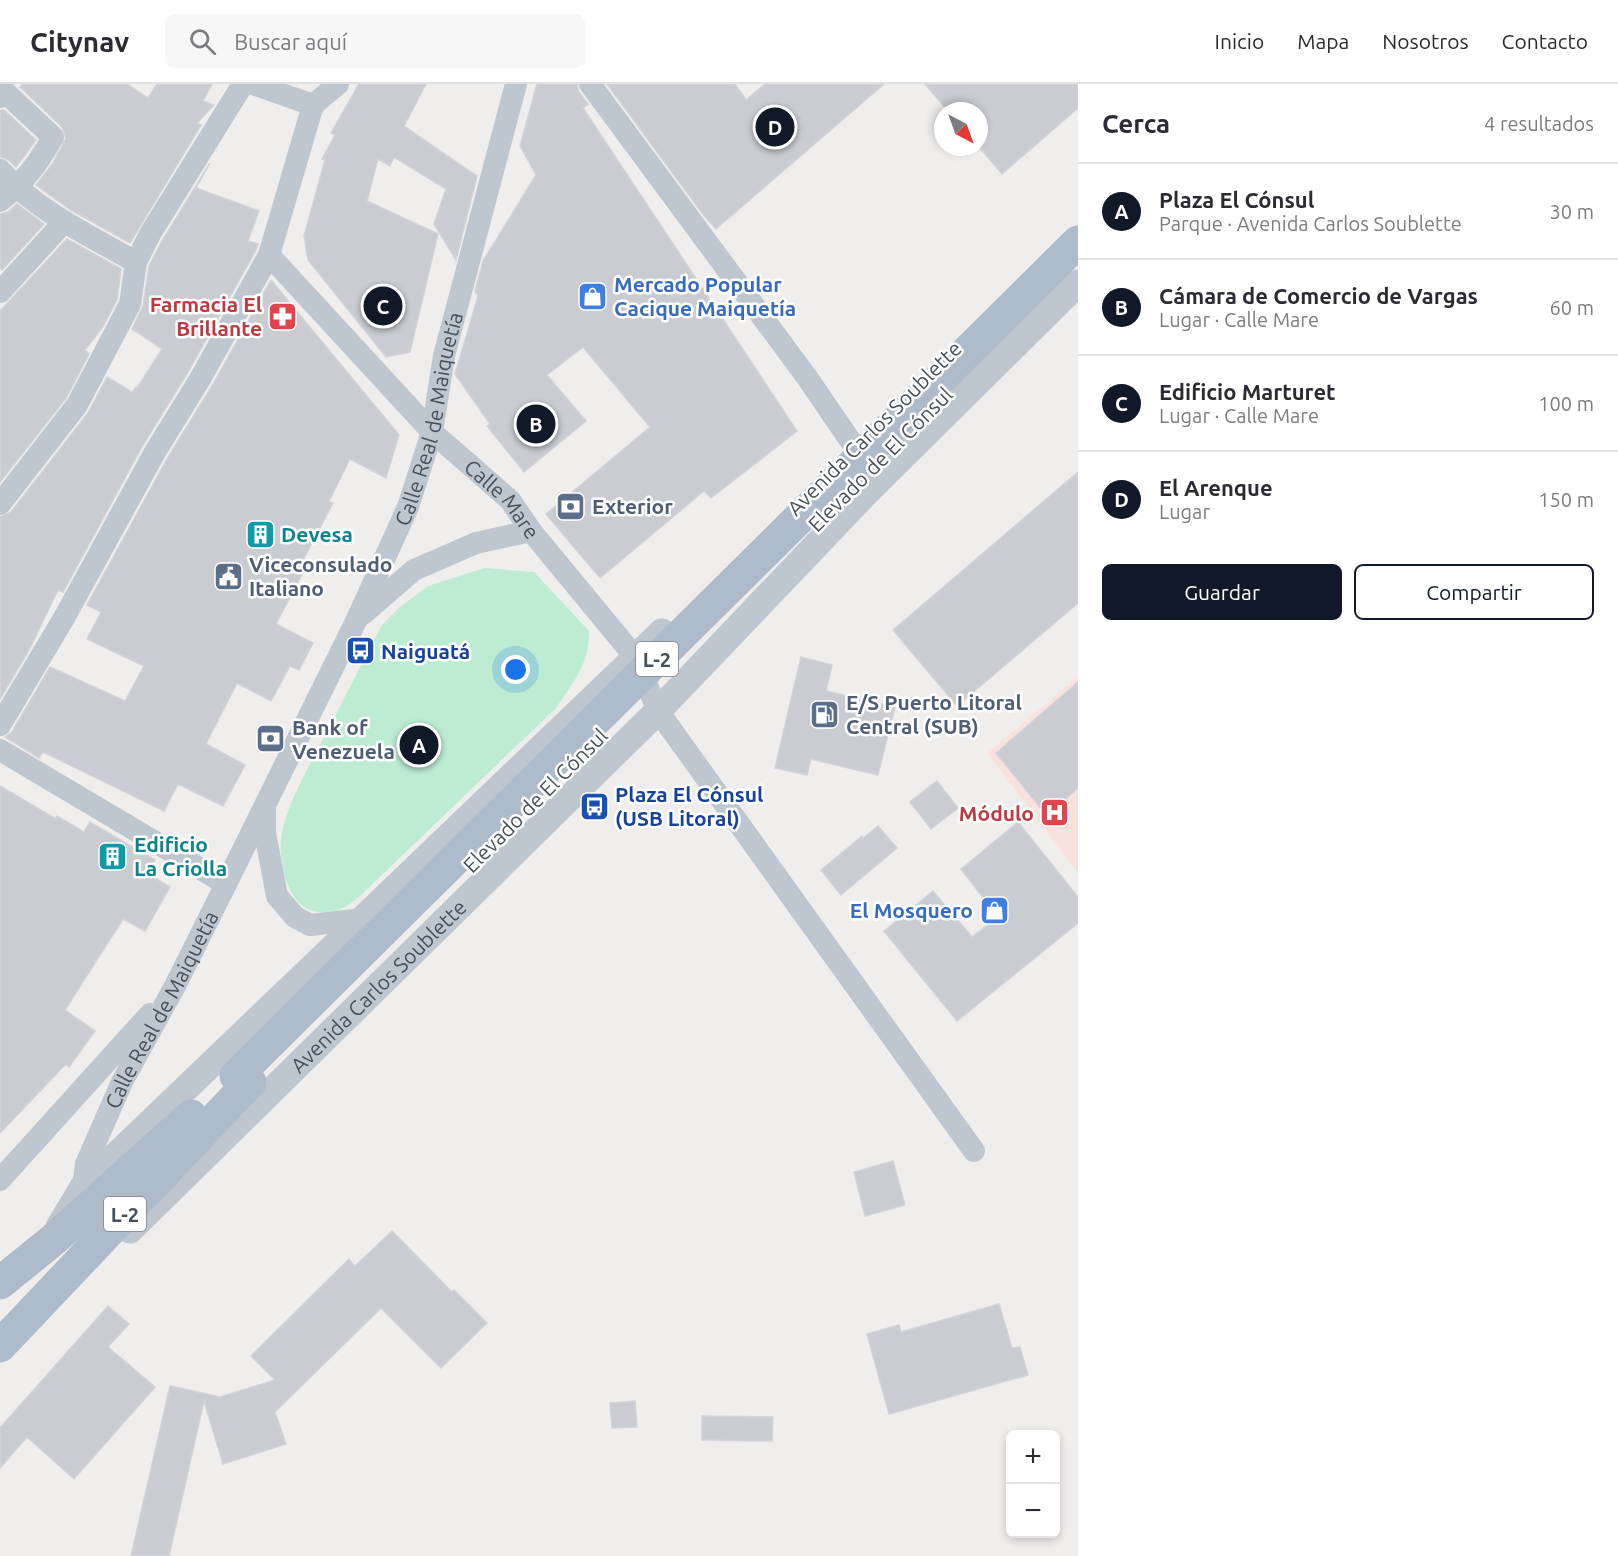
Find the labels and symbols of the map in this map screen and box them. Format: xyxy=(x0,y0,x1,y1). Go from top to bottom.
north arrow xyxy=(934,102,988,156)
pin: D xyxy=(756,104,794,150)
place label: Mercado Popular Cacique Maiquetía xyxy=(614,272,796,320)
shop icon: Mercado Popular Cacique Maiquetía xyxy=(577,280,609,312)
pin: C xyxy=(364,284,403,328)
place label: Farmacia El Brillante xyxy=(150,292,262,340)
pharmacy icon: Farmacia El Brillante xyxy=(267,300,299,332)
street label: Calle Real de Maiquetía xyxy=(389,309,467,529)
street label: Avenida Carlos Soublette xyxy=(782,336,966,520)
street label: Elevado de El Cónsul xyxy=(803,382,957,536)
pin: B xyxy=(516,402,556,446)
street label: Calle Mare xyxy=(460,454,544,544)
bank icon: Exterior xyxy=(555,490,587,522)
place label: Exterior xyxy=(592,494,673,518)
building icon: Devesa xyxy=(244,518,276,550)
place label: Devesa xyxy=(281,522,353,546)
place label: Viceconsulado Italiano xyxy=(249,552,392,600)
public building icon: Viceconsulado Italiano xyxy=(212,560,244,592)
bus stop icon: Naiguatá xyxy=(344,635,376,667)
place label: Naiguatá xyxy=(381,639,470,663)
road number: L-2 xyxy=(636,642,678,676)
your location xyxy=(501,655,530,684)
place label: E/S Puerto Litoral Central (SUB) xyxy=(846,690,1022,738)
fuel station icon: E/S Puerto Litoral Central (SUB) xyxy=(809,698,841,730)
place label: Bank of Venezuela xyxy=(292,715,395,763)
pin: A xyxy=(400,722,438,768)
bank icon: Bank of Venezuela xyxy=(255,723,287,755)
street label: Elevado de El Cónsul xyxy=(458,723,612,877)
place label: Plaza El Cónsul (USB Litoral) xyxy=(615,782,763,830)
bus stop icon: Plaza El Cónsul (USB Litoral) xyxy=(578,790,610,822)
hospital icon: Módulo xyxy=(1039,797,1071,829)
place label: Módulo xyxy=(959,801,1034,825)
place label: Edificio La Criolla xyxy=(134,832,227,880)
building icon: Edificio La Criolla xyxy=(97,840,129,872)
shop icon: El Mosquero xyxy=(978,894,1010,926)
street label: Avenida Carlos Soublette xyxy=(285,895,471,1077)
place label: El Mosquero xyxy=(850,898,973,922)
street label: Calle Real de Maiquetía xyxy=(100,907,223,1112)
road number: L-2 xyxy=(104,1197,146,1231)

